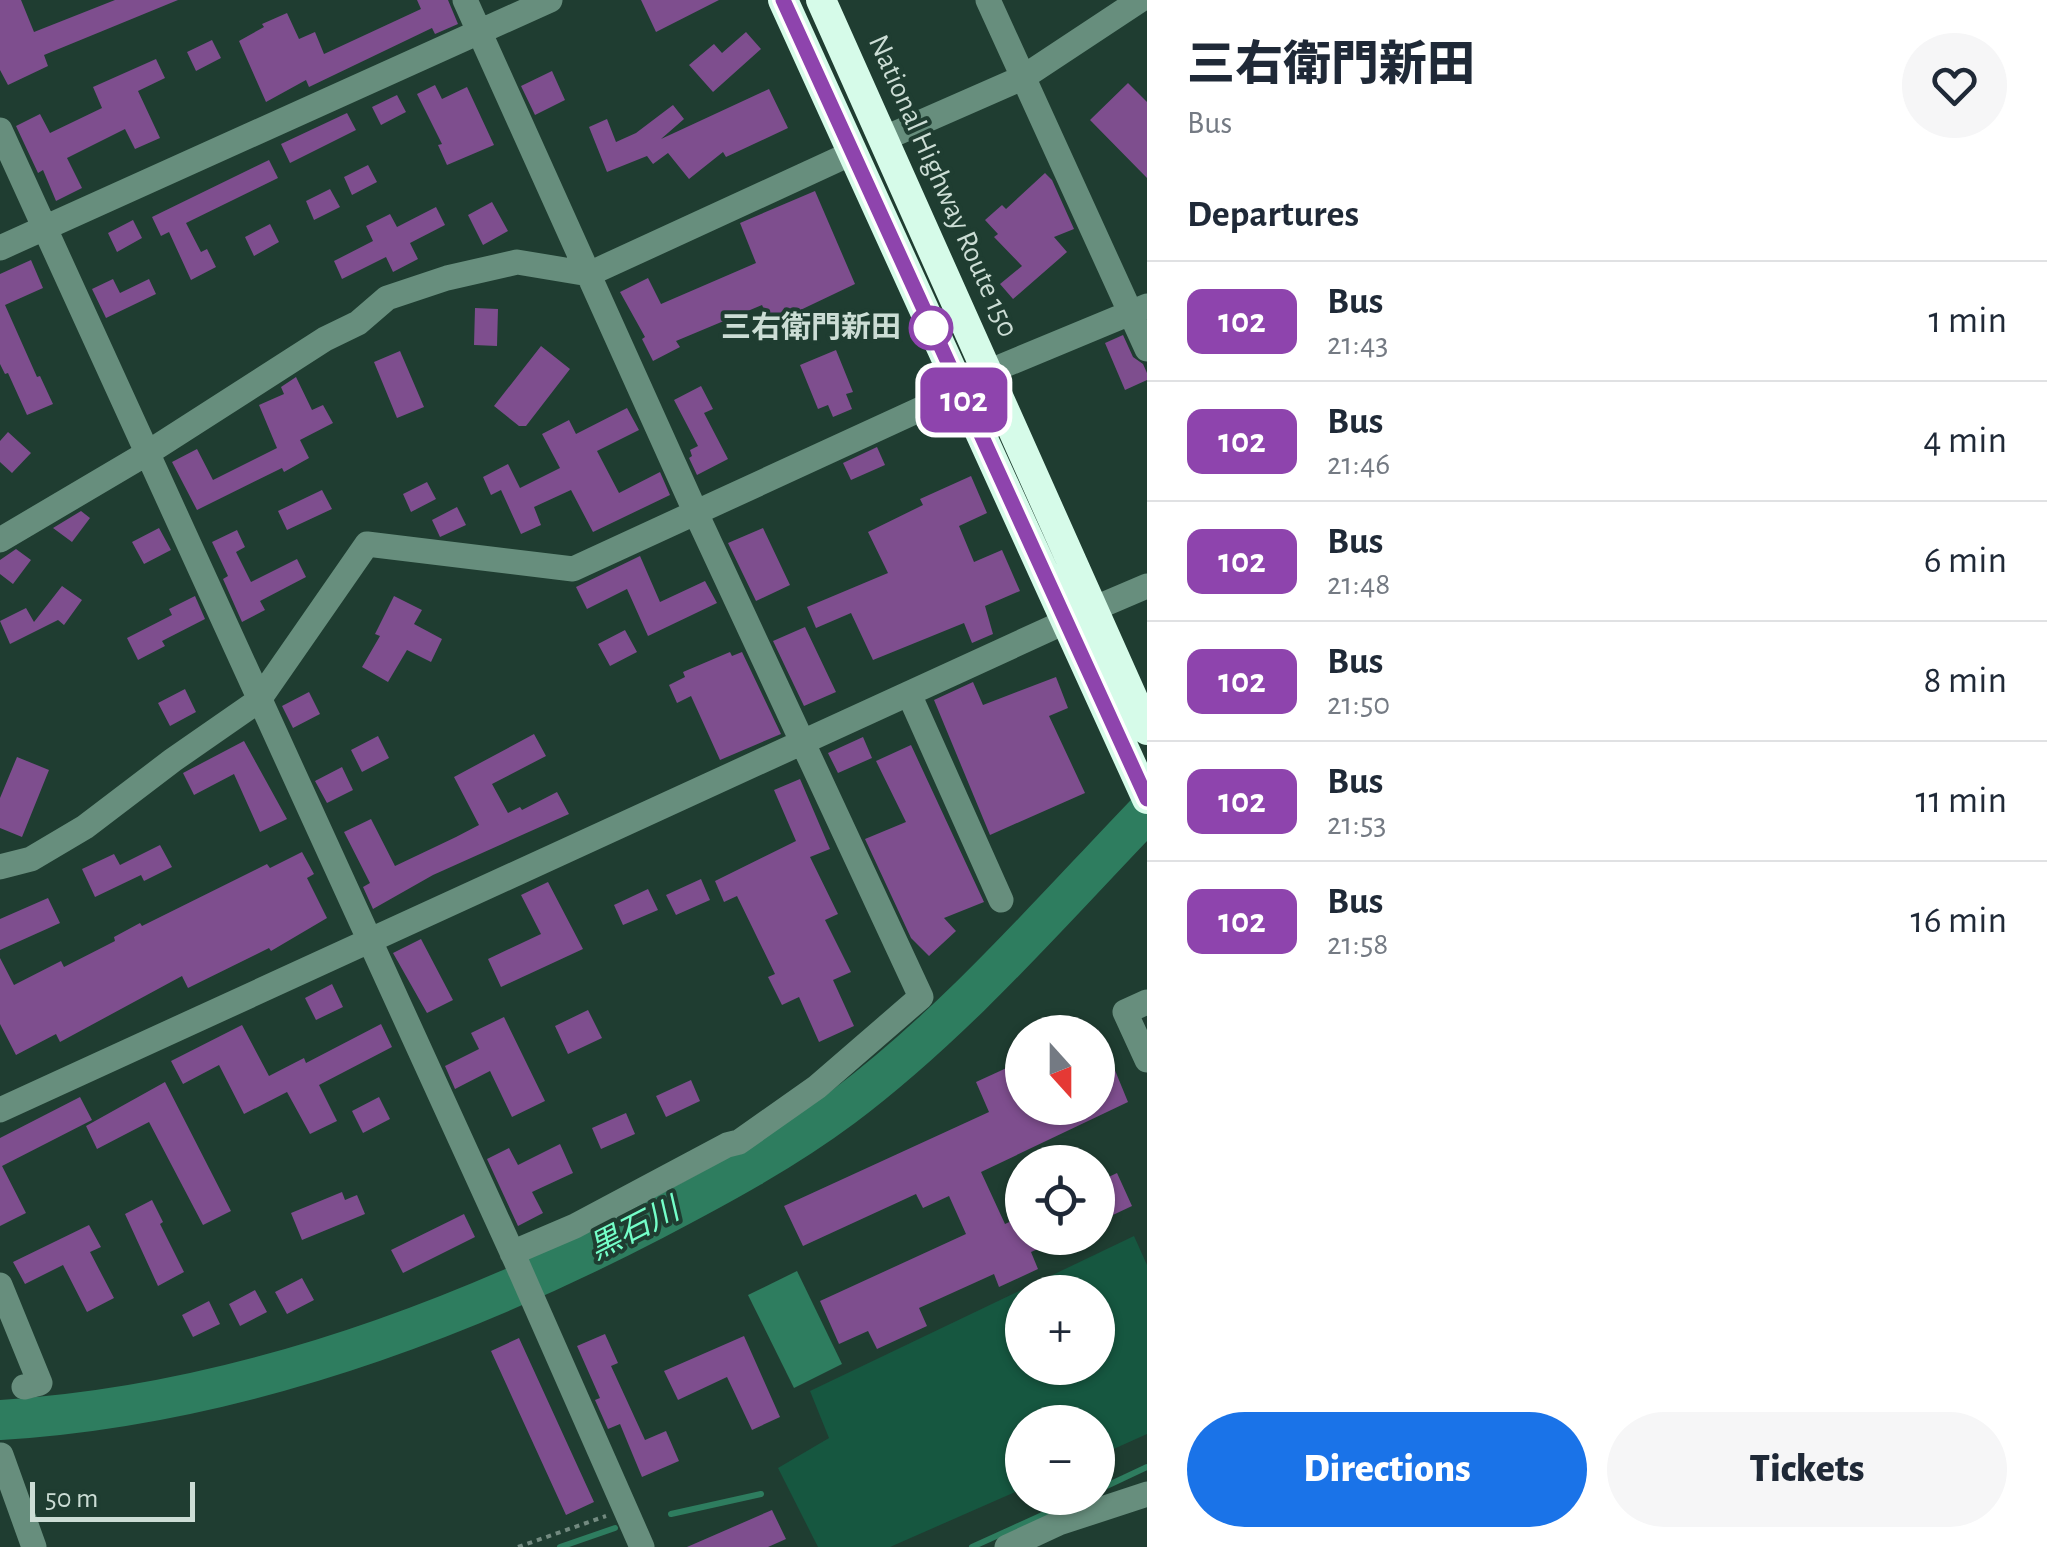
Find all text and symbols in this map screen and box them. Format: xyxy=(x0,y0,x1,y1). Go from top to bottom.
street label: National Highway Route 150 xyxy=(863,30,1023,342)
button: heart xyxy=(1902,33,2007,138)
text: 三右衛門新田 xyxy=(1187,42,1475,90)
text: Bus xyxy=(1187,107,1232,139)
text: Departures xyxy=(1187,196,1359,234)
text: Bus xyxy=(1327,283,1383,321)
text: 1 min xyxy=(1928,302,2007,340)
text: 102 xyxy=(1218,304,1266,339)
marker: 三右衛門新田 xyxy=(910,307,952,349)
place label: 三右衛門新田 xyxy=(721,311,901,343)
text: 21:43 xyxy=(1327,328,1388,360)
line badge: 102 xyxy=(906,368,1022,432)
text: 102 xyxy=(940,383,988,418)
text: Bus xyxy=(1327,403,1383,441)
text: 4 min xyxy=(1923,422,2007,460)
text: 102 xyxy=(1218,424,1266,459)
text: 21:46 xyxy=(1327,448,1390,480)
text: Bus xyxy=(1327,523,1383,561)
text: 6 min xyxy=(1924,542,2007,580)
text: 102 xyxy=(1218,544,1266,579)
text: 21:48 xyxy=(1327,568,1390,600)
text: Bus xyxy=(1327,643,1383,681)
text: 8 min xyxy=(1924,662,2007,700)
text: 102 xyxy=(1218,664,1266,699)
text: 21:50 xyxy=(1327,688,1390,720)
text: Bus xyxy=(1327,763,1383,801)
text: 11 min xyxy=(1915,782,2007,820)
text: 102 xyxy=(1218,784,1266,819)
text: 21:53 xyxy=(1327,808,1386,840)
text: Bus xyxy=(1327,883,1383,921)
text: 16 min xyxy=(1911,902,2007,940)
text: 102 xyxy=(1218,904,1266,939)
text: 21:58 xyxy=(1327,928,1388,960)
north arrow xyxy=(1005,1015,1115,1125)
map controls xyxy=(1005,1015,1115,1515)
button: locate xyxy=(1005,1145,1115,1255)
water label: 黒石川 xyxy=(584,1192,687,1265)
button: + xyxy=(1005,1275,1115,1385)
button: − xyxy=(1005,1405,1115,1515)
button: Directions xyxy=(1187,1412,1587,1527)
button: Tickets xyxy=(1607,1412,2007,1527)
scale bar xyxy=(30,1477,195,1522)
text: 50 m xyxy=(45,1485,99,1513)

